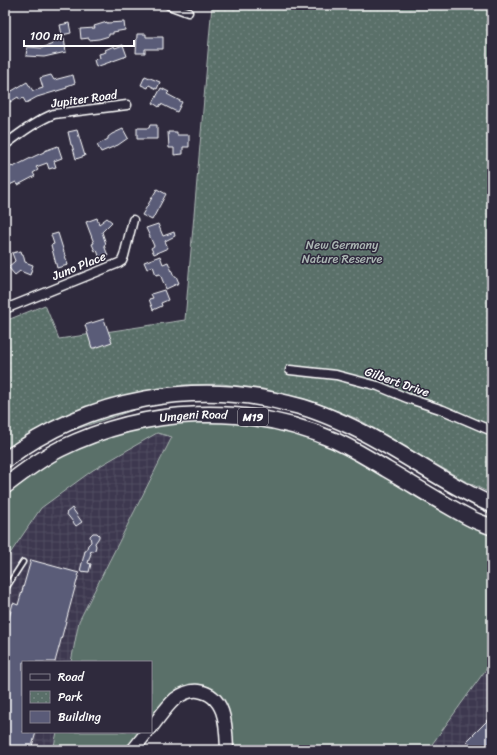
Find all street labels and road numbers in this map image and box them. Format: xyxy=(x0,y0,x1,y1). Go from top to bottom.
street label: Jupiter Road xyxy=(49,83,120,115)
street label: Juno Place xyxy=(48,245,109,287)
street label: Gilbert Drive xyxy=(362,361,432,403)
street label: Umgeni Road xyxy=(158,403,230,429)
road number: M19 xyxy=(238,408,268,426)

